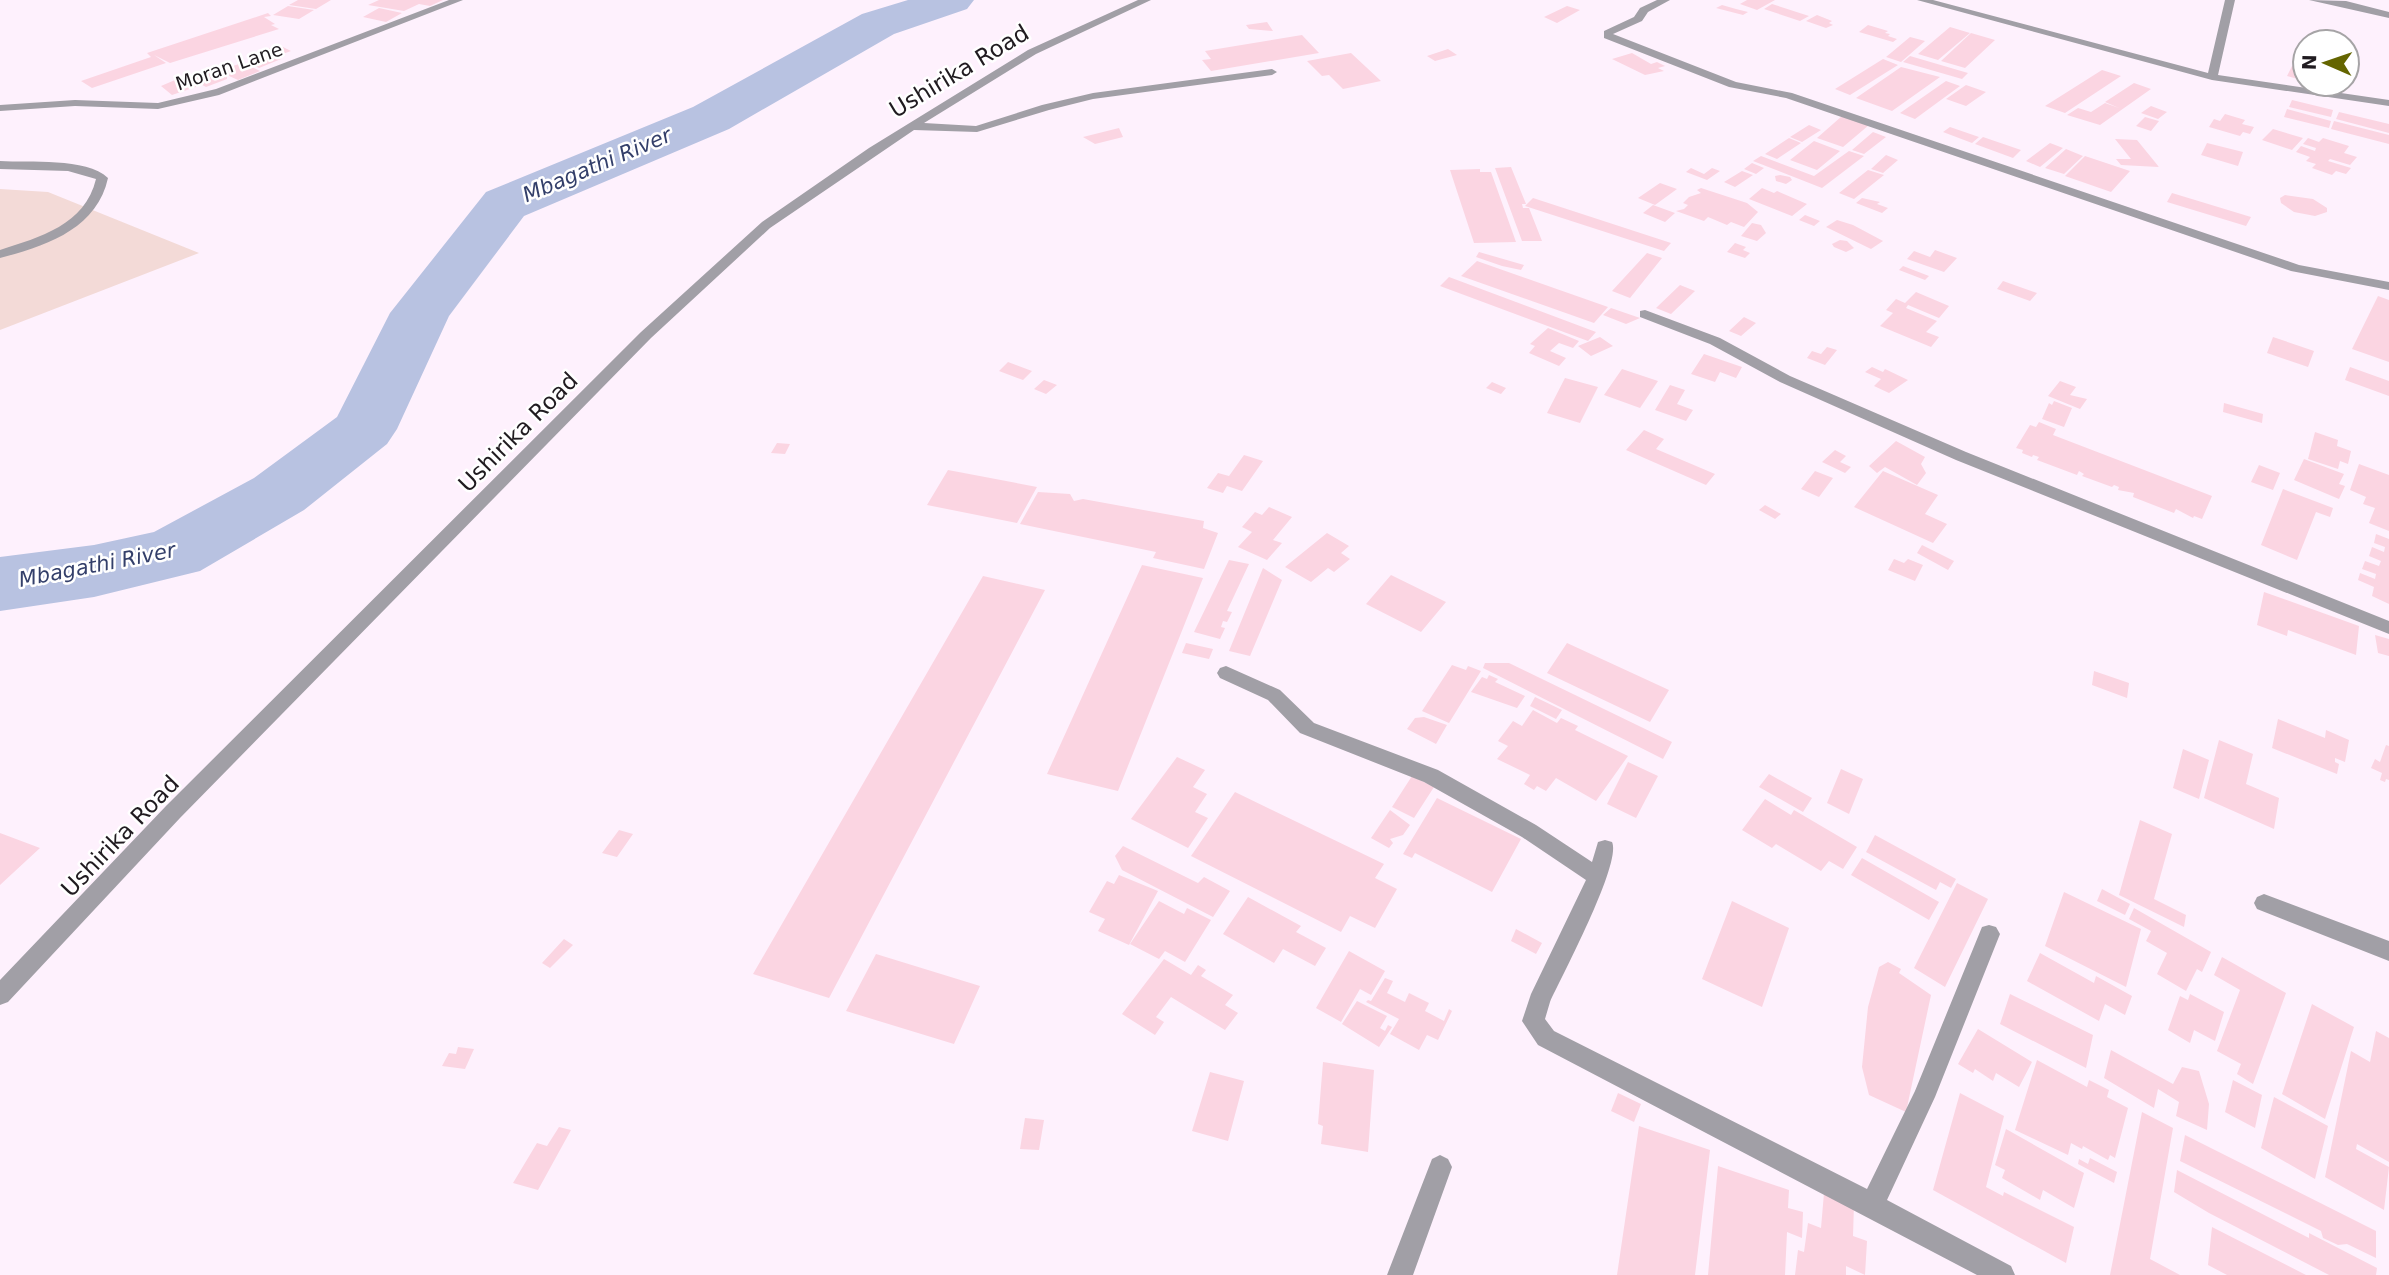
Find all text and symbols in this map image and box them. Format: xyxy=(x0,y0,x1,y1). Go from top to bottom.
street label: Ushirika Road xyxy=(885,19,1033,123)
north arrow xyxy=(2291,28,2361,98)
street label: Moran Lane xyxy=(173,37,285,95)
text: N xyxy=(2298,54,2320,71)
water label: Mbagathi River xyxy=(519,122,676,207)
street label: Ushirika Road xyxy=(453,367,583,497)
water label: Mbagathi River xyxy=(17,538,179,592)
street label: Ushirika Road xyxy=(56,770,184,902)

